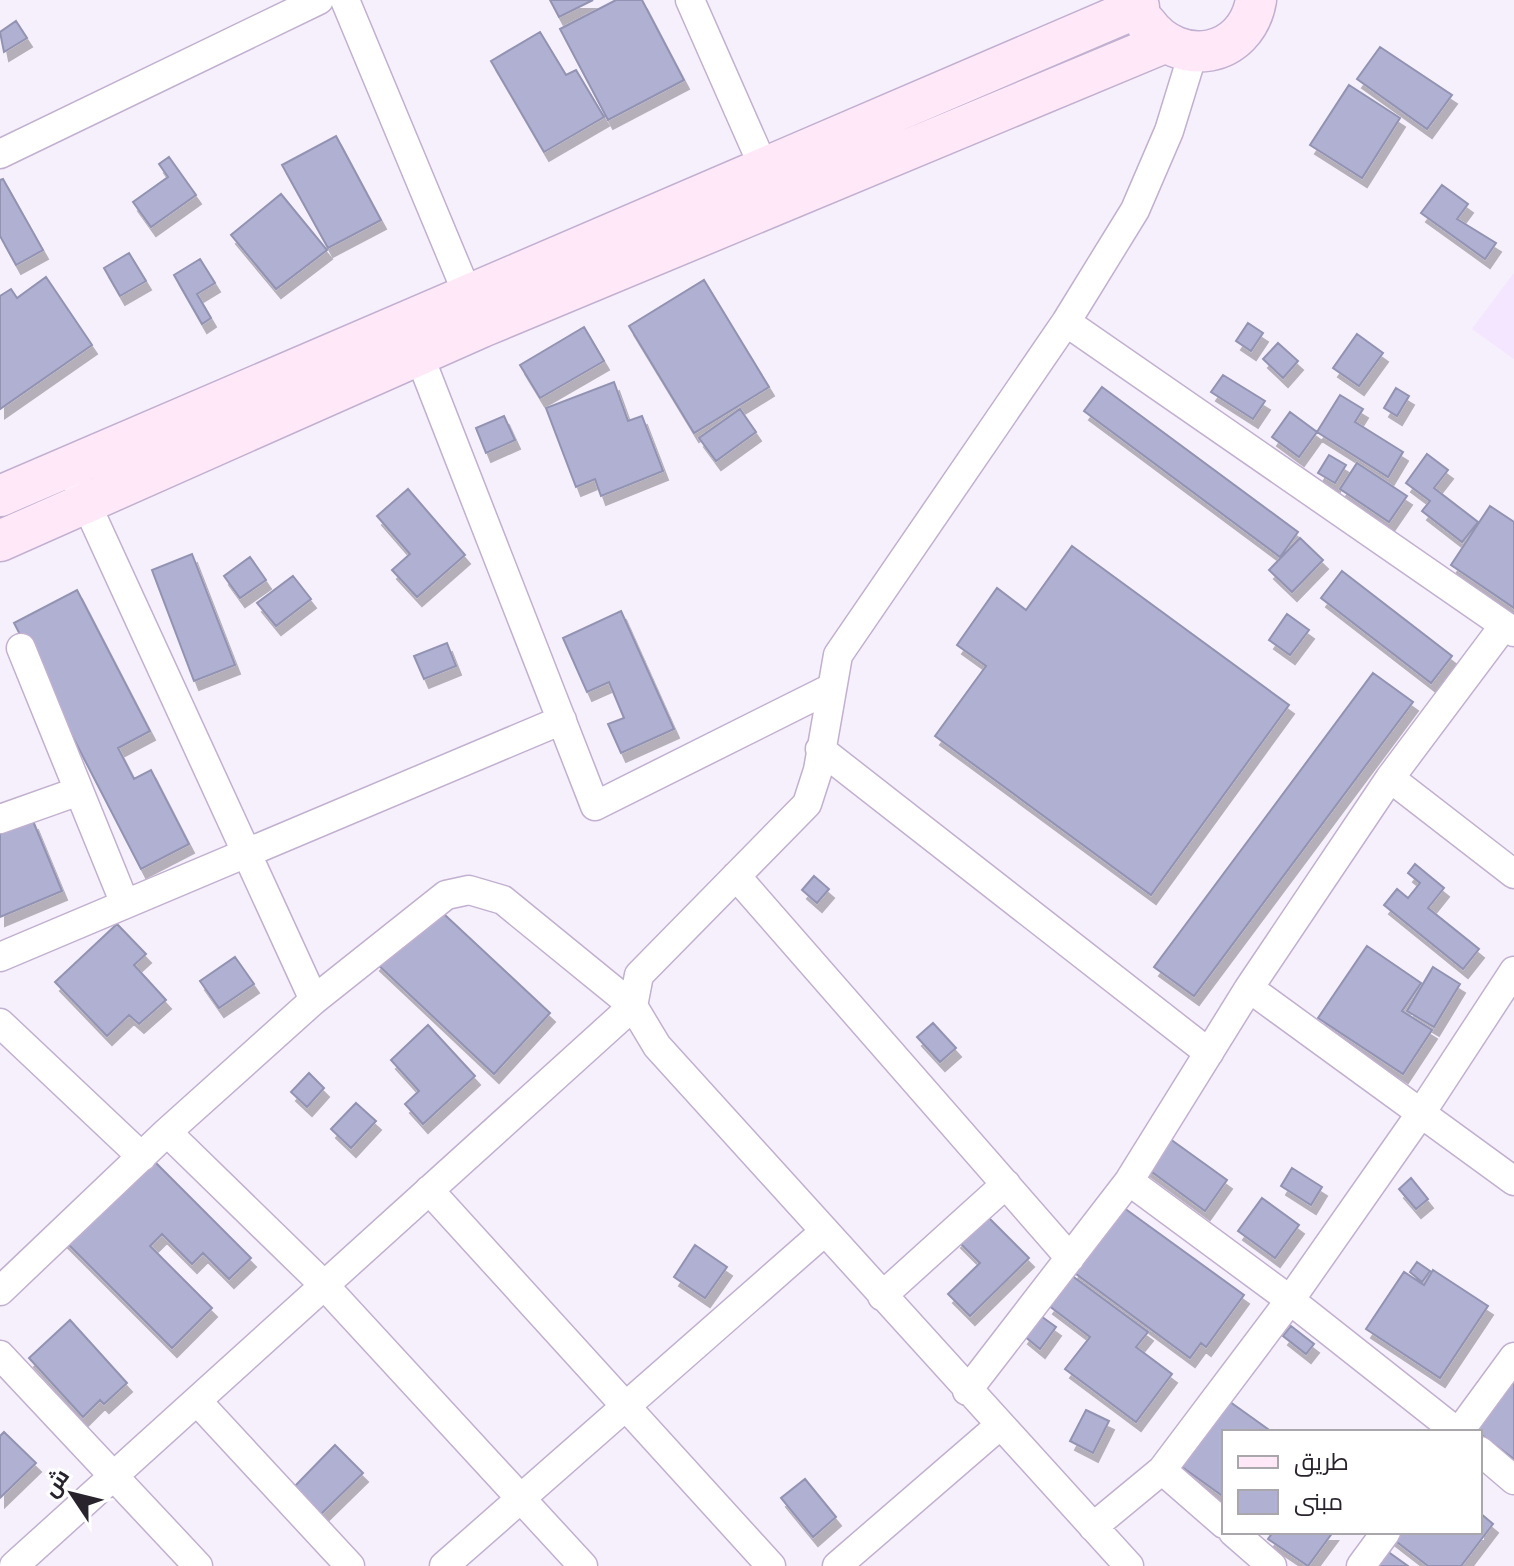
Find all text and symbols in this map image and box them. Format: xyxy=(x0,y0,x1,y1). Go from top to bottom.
legend xyxy=(1222,1430,1482,1534)
text: طريق xyxy=(1294,1439,1349,1484)
north arrow xyxy=(32,1454,112,1534)
text: ش xyxy=(30,1459,81,1506)
text: مبنى xyxy=(1294,1479,1343,1524)

